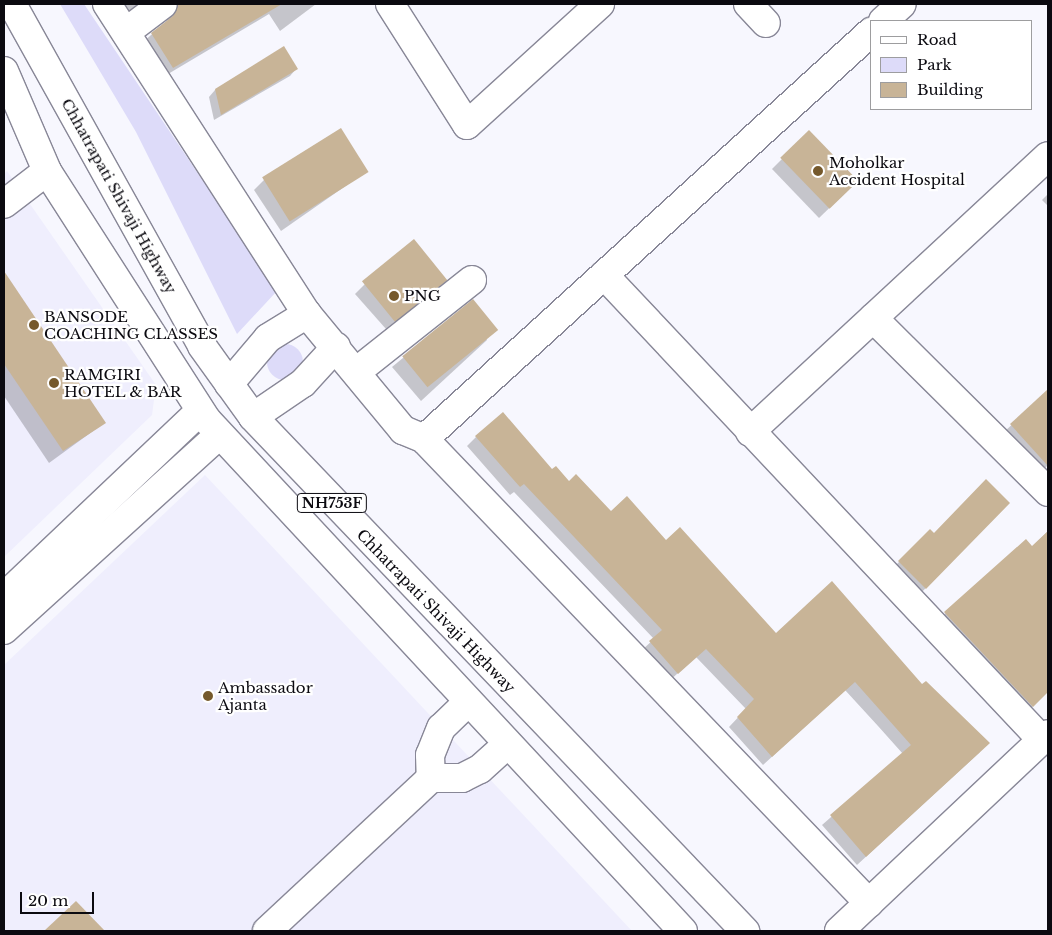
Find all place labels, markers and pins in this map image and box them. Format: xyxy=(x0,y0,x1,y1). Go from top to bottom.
place label: Moholkar Accident Hospital xyxy=(829,153,965,188)
marker: Moholkar Accident Hospital xyxy=(811,164,825,178)
place label: PNG xyxy=(404,287,441,305)
marker: PNG xyxy=(388,290,400,302)
place label: BANSODE COACHING CLASSES xyxy=(44,307,218,342)
marker: BANSODE COACHING CLASSES xyxy=(28,319,40,331)
place label: RAMGIRI HOTEL & BAR xyxy=(64,365,182,400)
marker: RAMGIRI HOTEL & BAR xyxy=(48,377,60,389)
place label: Ambassador Ajanta xyxy=(218,678,313,713)
marker: Ambassador Ajanta xyxy=(202,690,214,702)

